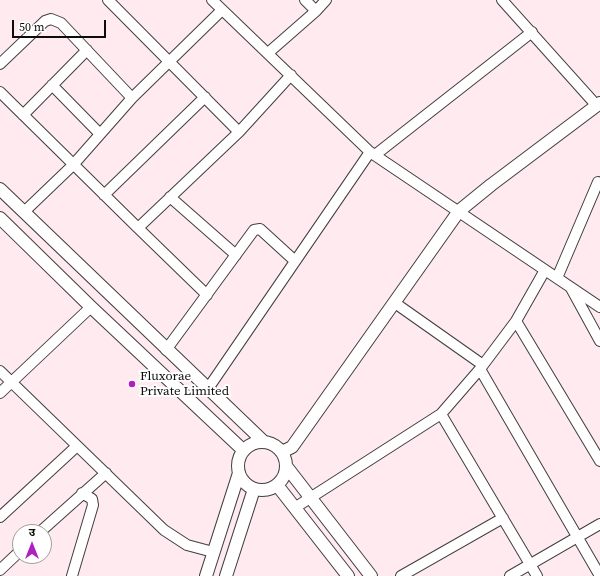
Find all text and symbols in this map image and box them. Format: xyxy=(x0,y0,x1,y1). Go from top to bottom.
scale bar xyxy=(14,12,108,38)
text: 50 m xyxy=(19,19,45,35)
place label: Fluxorae Private Limited xyxy=(140,369,229,400)
marker: Fluxorae Private Limited xyxy=(127,379,137,389)
north arrow xyxy=(12,524,52,564)
text: उ xyxy=(29,525,35,540)

